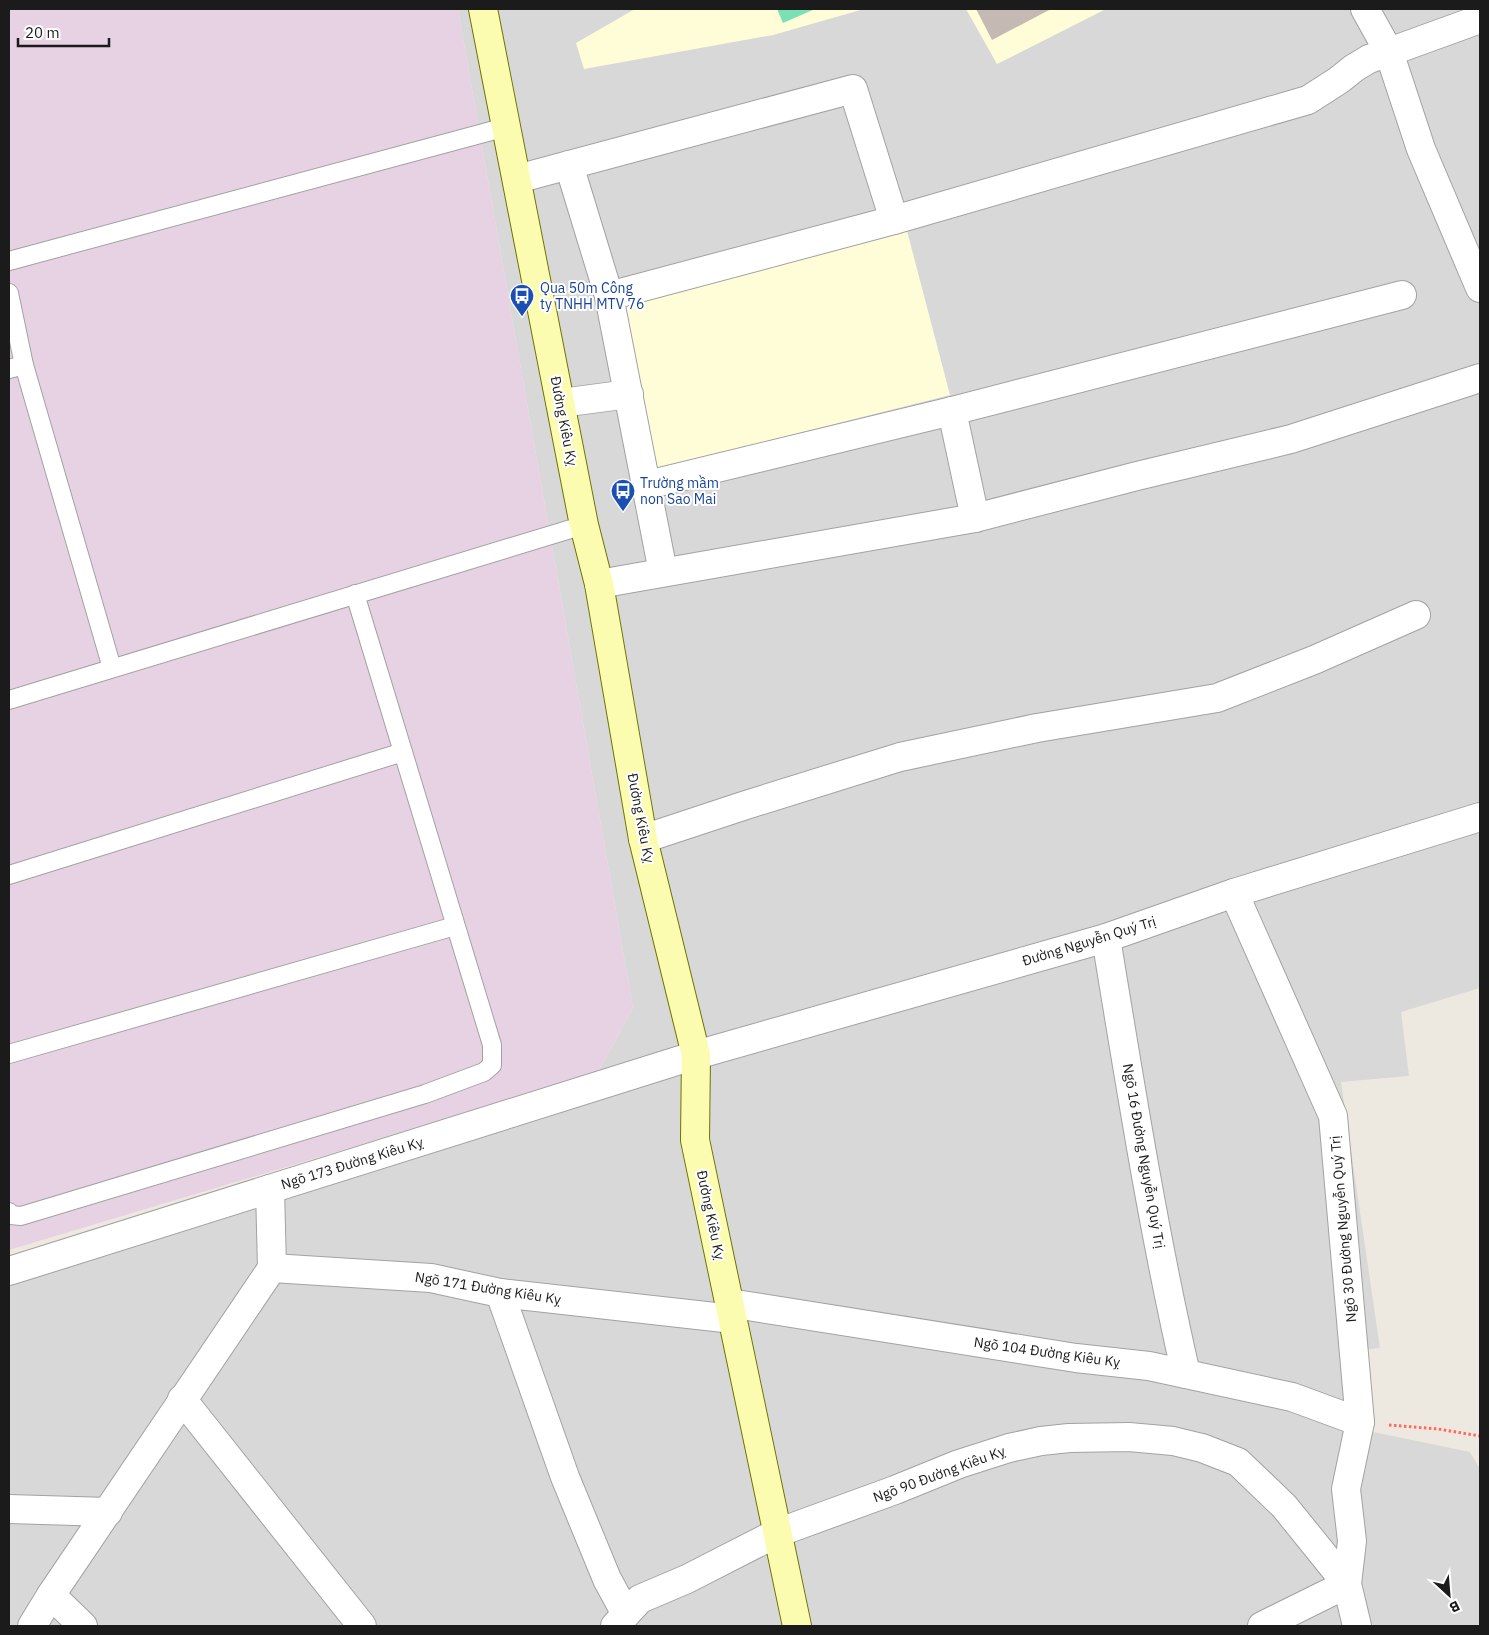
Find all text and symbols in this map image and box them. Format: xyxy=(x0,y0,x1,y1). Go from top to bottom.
scale bar xyxy=(18,15,109,47)
text: 20 m xyxy=(25,23,60,42)
place label: Qua 50m Công ty TNHH MTV 76 xyxy=(540,279,644,313)
bus stop icon: Qua 50m Công ty TNHH MTV 76 xyxy=(509,283,535,317)
street label: Đường Kiêu Kỵ xyxy=(546,375,582,467)
place label: Trường mầm non Sao Mai xyxy=(640,474,719,508)
bus stop icon: Trường mầm non Sao Mai xyxy=(610,478,636,512)
street label: Đường Kiêu Kỵ xyxy=(623,772,659,864)
street label: Đường Nguyễn Quý Trị xyxy=(1020,912,1158,970)
street label: Ngõ 16 Đường Nguyễn Quý Trị xyxy=(1119,1062,1169,1250)
street label: Ngõ 173 Đường Kiêu Kỵ xyxy=(279,1133,425,1193)
street label: Ngõ 30 Đường Nguyễn Quý Trị xyxy=(1326,1135,1360,1323)
street label: Đường Kiêu Kỵ xyxy=(693,1169,729,1261)
street label: Ngõ 171 Đường Kiêu Kỵ xyxy=(414,1268,562,1308)
street label: Ngõ 104 Đường Kiêu Kỵ xyxy=(973,1333,1121,1371)
street label: Ngõ 90 Đường Kiêu Kỵ xyxy=(870,1442,1008,1506)
north arrow xyxy=(1424,1570,1474,1620)
text: B xyxy=(1447,1597,1463,1617)

